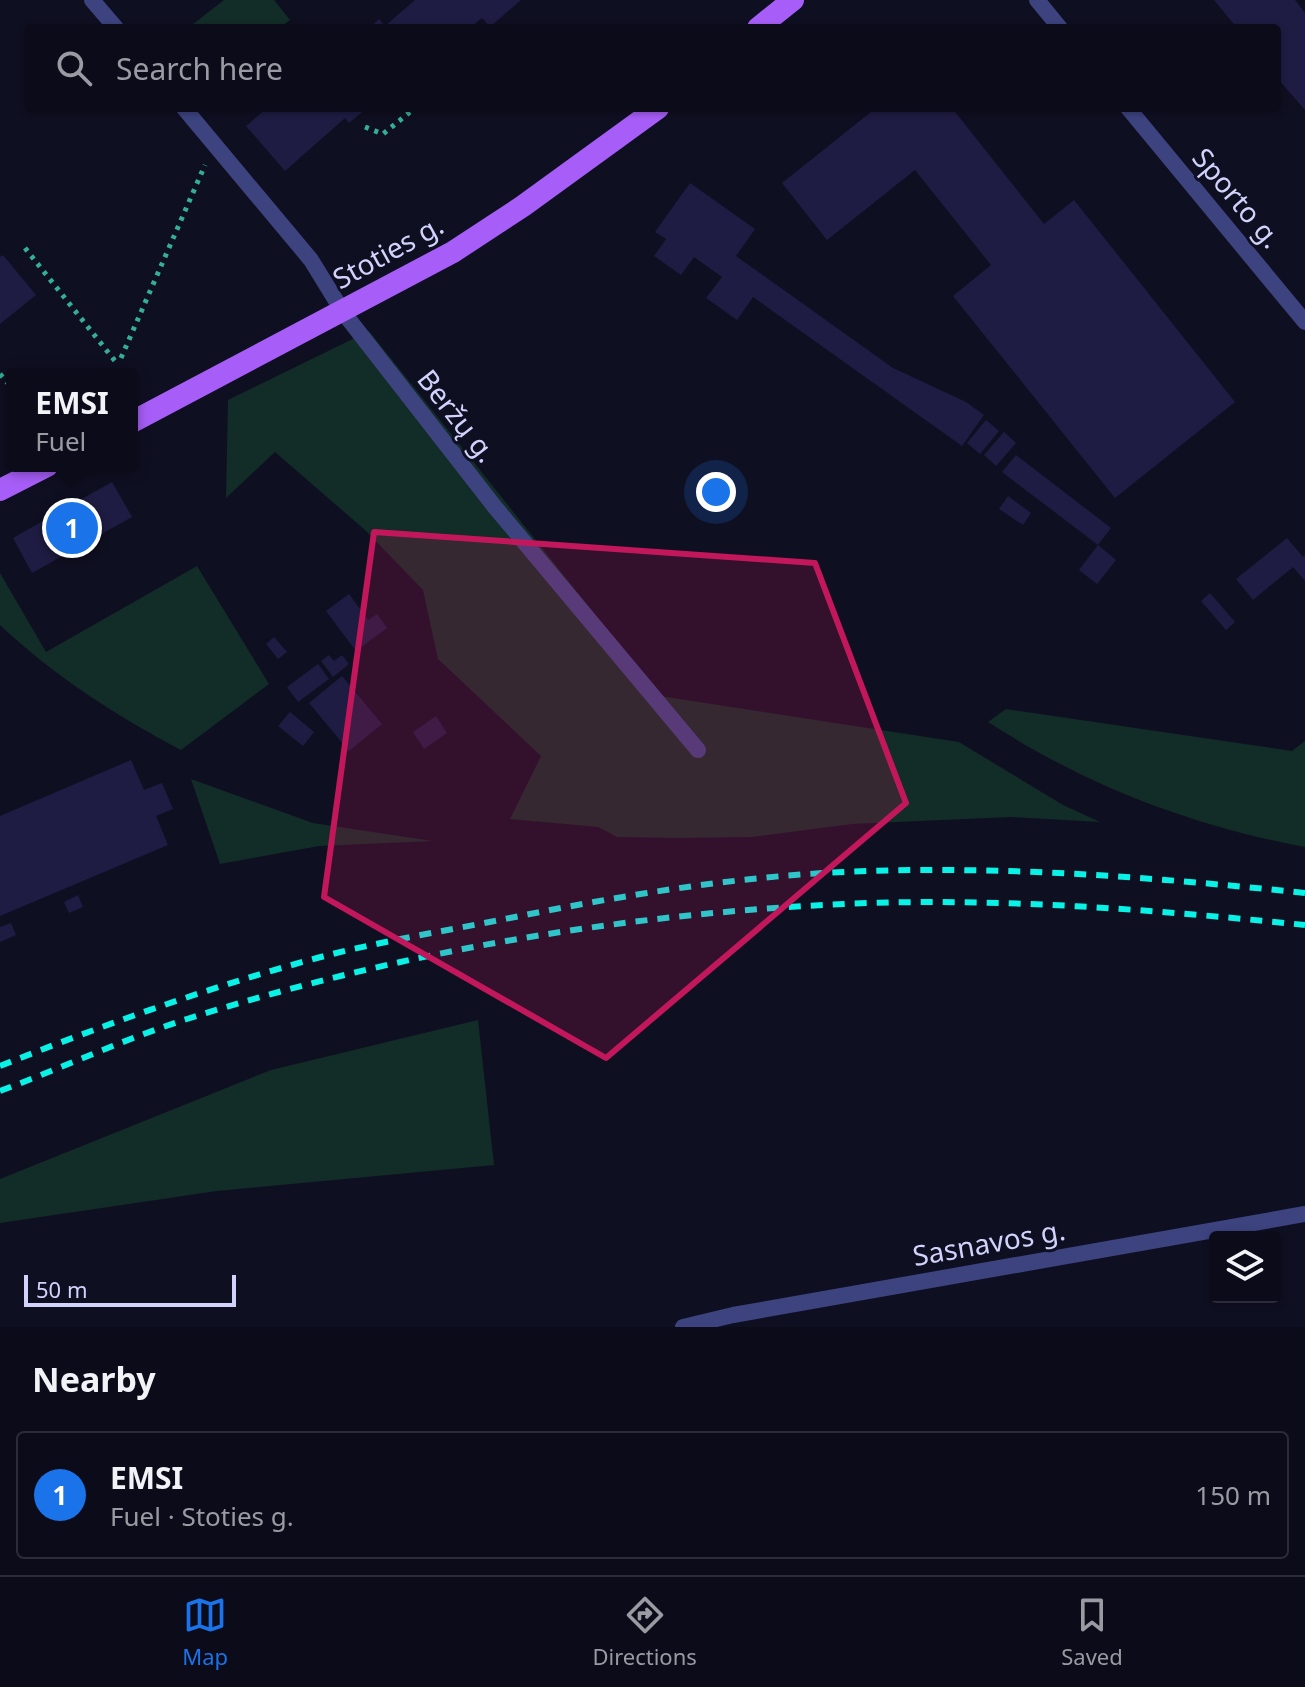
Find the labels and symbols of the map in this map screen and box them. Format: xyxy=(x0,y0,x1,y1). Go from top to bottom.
street label: Sporto g. xyxy=(1185,139,1291,256)
street label: Stoties g. xyxy=(325,205,450,297)
street label: Beržų g. xyxy=(410,361,506,470)
your location xyxy=(696,472,736,512)
pin: 1 xyxy=(46,498,98,558)
street label: Sasnavos g. xyxy=(910,1210,1068,1274)
scale bar xyxy=(24,1271,236,1307)

